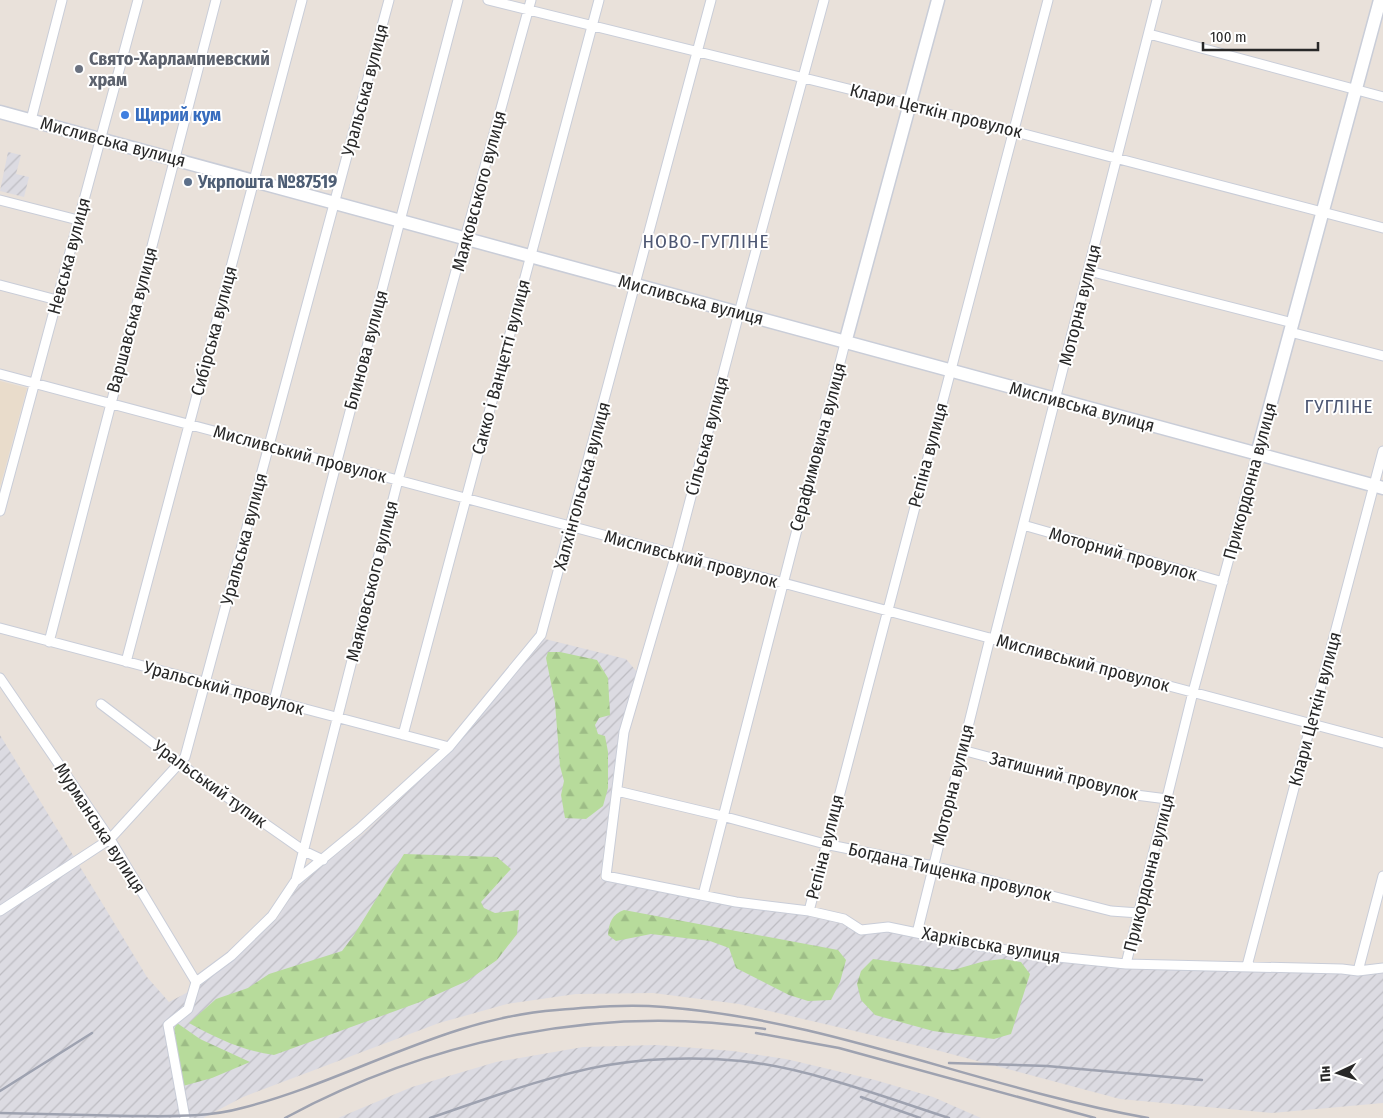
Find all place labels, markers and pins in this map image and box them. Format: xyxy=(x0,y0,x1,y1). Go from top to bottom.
place label: Свято-Харлампиевский храм xyxy=(88,48,270,91)
marker: Свято-Харлампиевский храм xyxy=(73,63,85,75)
place label: Щирий кум xyxy=(135,104,221,126)
marker: Щирий кум xyxy=(119,109,131,121)
place label: Укрпошта №87519 xyxy=(197,171,337,193)
marker: Укрпошта №87519 xyxy=(182,176,194,188)

